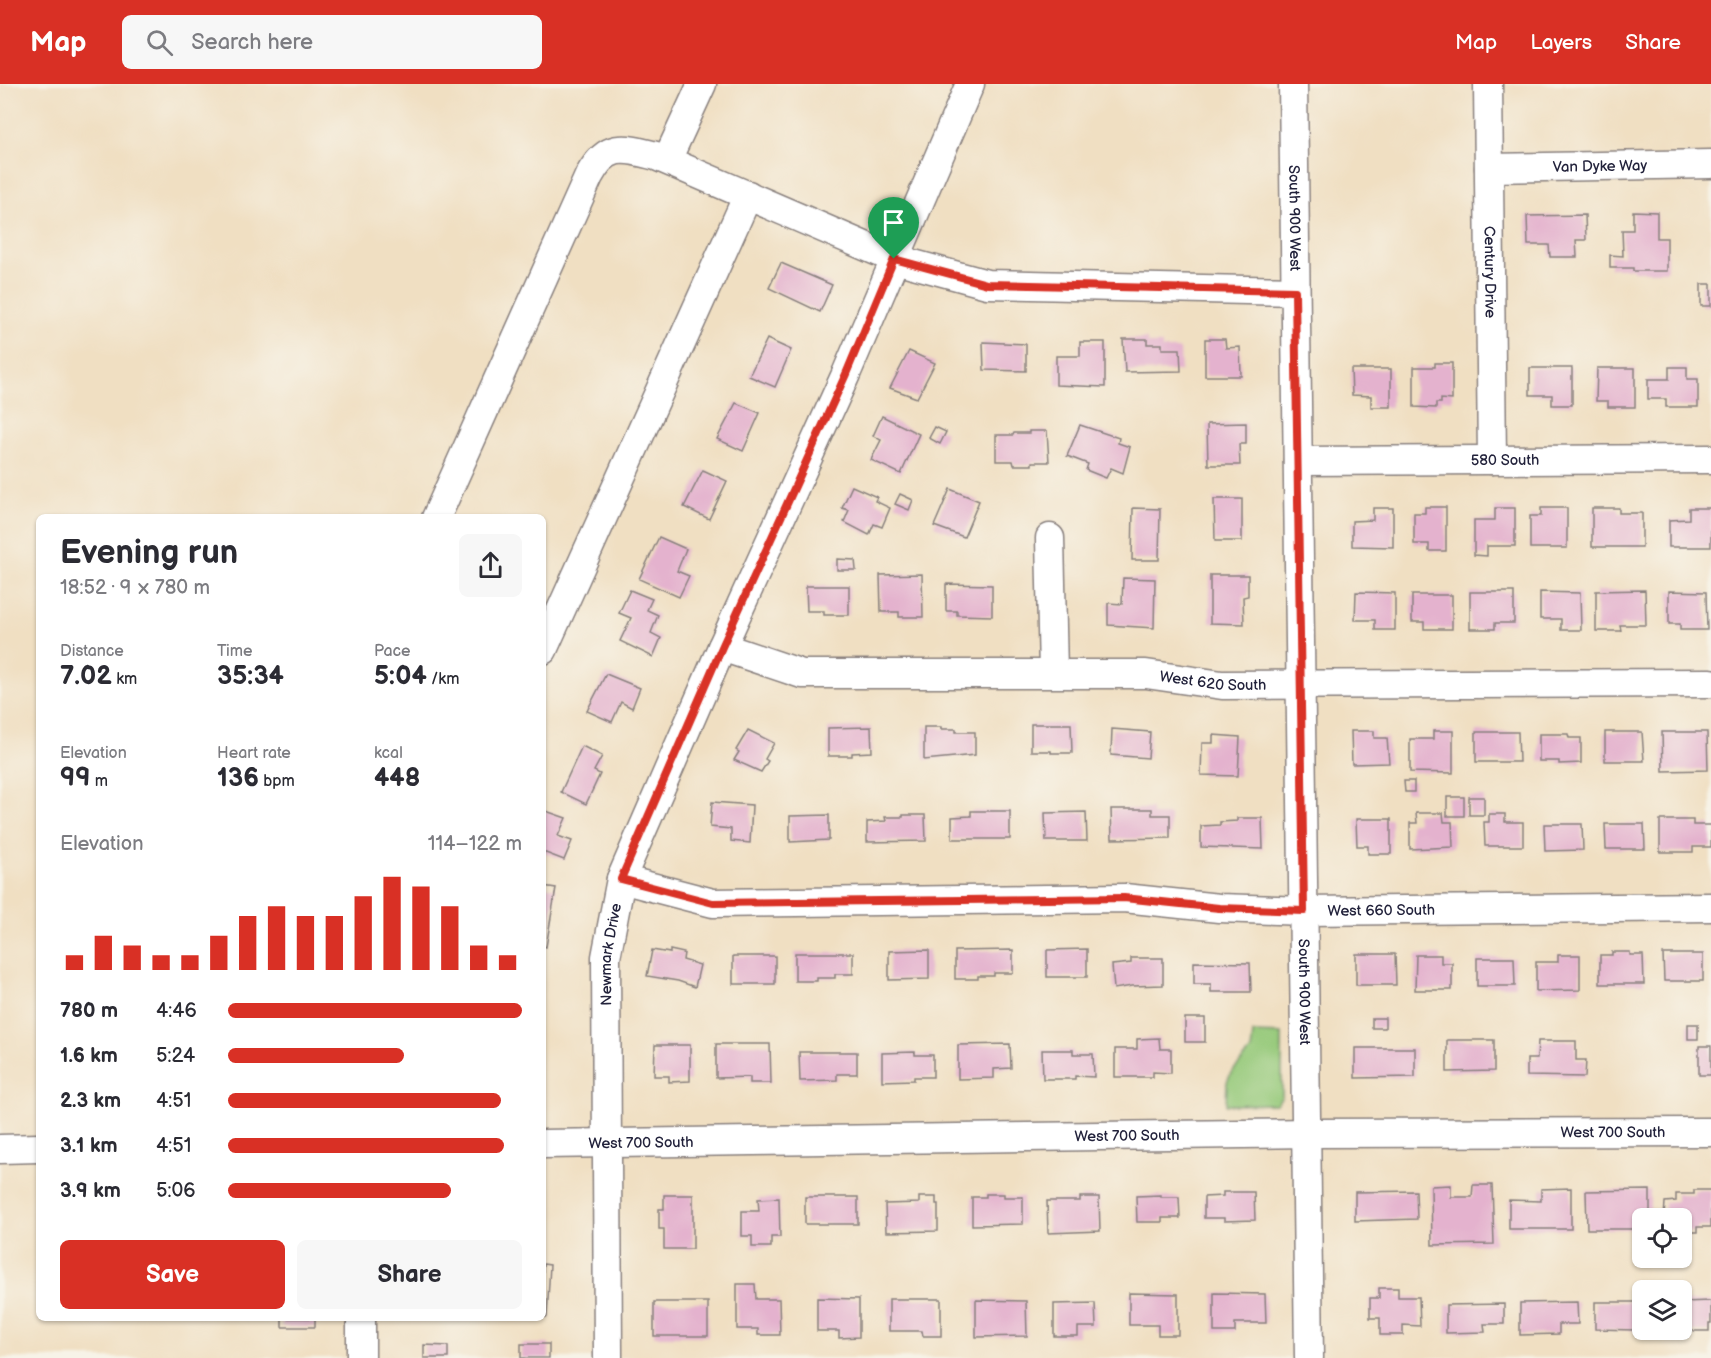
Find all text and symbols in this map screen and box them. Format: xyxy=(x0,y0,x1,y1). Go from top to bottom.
search box xyxy=(122,15,542,69)
text: Map xyxy=(30,26,86,59)
icon: search xyxy=(143,26,176,59)
text: Search here xyxy=(191,29,313,56)
text: Map xyxy=(1455,30,1497,55)
text: Layers xyxy=(1530,30,1592,55)
text: Share xyxy=(1625,30,1681,55)
street label: Van Dyke Way xyxy=(1553,156,1648,176)
street label: South 900 West xyxy=(1285,165,1305,272)
pin xyxy=(868,197,919,259)
icon: arrive xyxy=(877,206,910,239)
street label: Century Drive xyxy=(1480,226,1500,318)
street label: 580 South xyxy=(1471,450,1539,470)
text: Evening run xyxy=(60,533,238,573)
button: share xyxy=(459,534,522,597)
text: 18:52 · 9 × 780 m xyxy=(60,576,210,600)
text: Distance xyxy=(60,642,124,661)
text: Time xyxy=(217,642,252,661)
text: Pace xyxy=(374,642,410,661)
text: 7.02 xyxy=(60,661,112,692)
text: 35:34 xyxy=(217,661,284,692)
text: 5:04 xyxy=(374,661,427,692)
street label: West 620 South xyxy=(1158,667,1266,695)
text: km xyxy=(112,670,137,689)
text: /km xyxy=(427,670,459,689)
text: Elevation xyxy=(60,744,127,763)
text: Heart rate xyxy=(217,744,291,763)
text: kcal xyxy=(374,744,403,763)
text: 99 xyxy=(60,763,90,794)
text: 136 xyxy=(217,763,259,794)
text: 448 xyxy=(374,763,420,794)
text: m xyxy=(90,772,108,791)
text: bpm xyxy=(259,772,295,791)
text: Elevation xyxy=(60,832,143,856)
text: 114–122 m xyxy=(428,832,522,856)
street label: West 660 South xyxy=(1327,900,1435,920)
street label: Newmark Drive xyxy=(596,901,626,1006)
street label: South 900 West xyxy=(1294,939,1315,1046)
text: 780 m xyxy=(60,999,118,1023)
text: 4:46 xyxy=(156,999,197,1023)
text: 1.6 km xyxy=(60,1044,118,1068)
text: 5:24 xyxy=(156,1044,195,1068)
text: 2.3 km xyxy=(60,1089,121,1113)
text: 4:51 xyxy=(156,1089,191,1113)
street label: West 700 South xyxy=(1560,1123,1665,1142)
street label: West 700 South xyxy=(1074,1125,1180,1146)
street label: West 700 South xyxy=(588,1132,694,1153)
text: 3.1 km xyxy=(60,1134,117,1158)
text: 4:51 xyxy=(156,1134,191,1158)
text: 3.9 km xyxy=(60,1179,121,1203)
text: 5:06 xyxy=(156,1179,195,1203)
map controls xyxy=(1632,1208,1692,1340)
button: locate xyxy=(1632,1208,1692,1268)
button: Save xyxy=(60,1240,285,1309)
button: Share xyxy=(297,1240,522,1309)
button: layers xyxy=(1632,1280,1692,1340)

